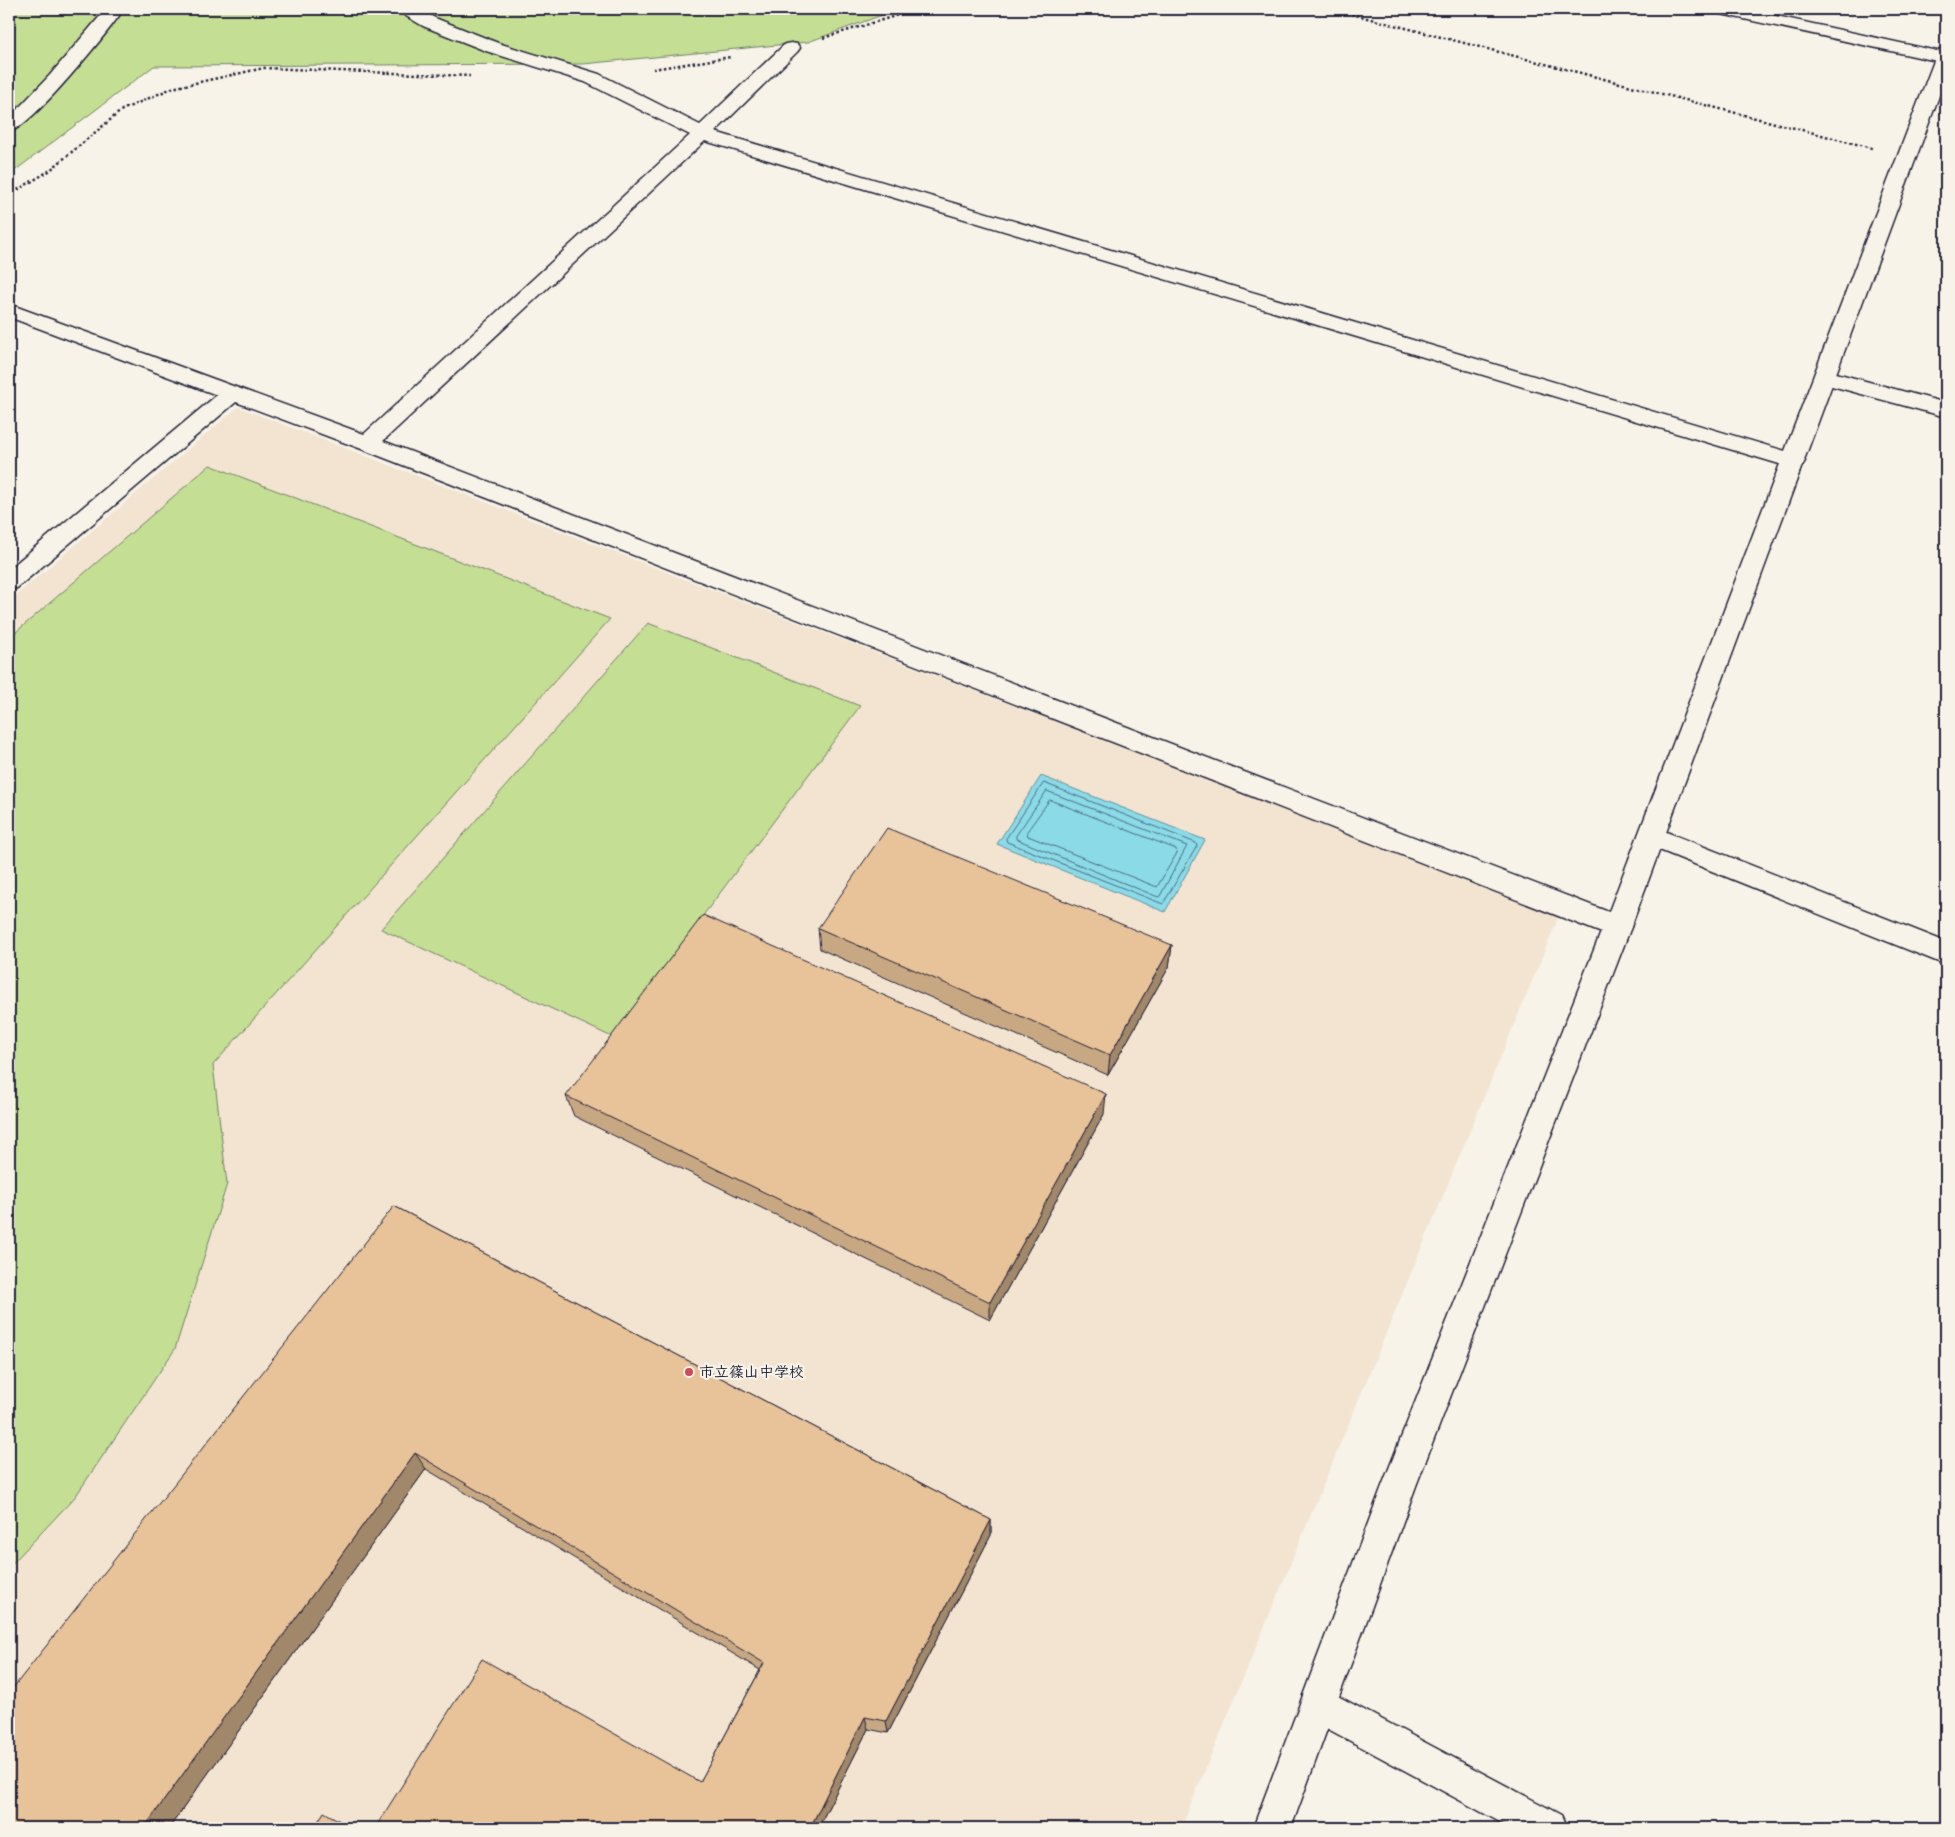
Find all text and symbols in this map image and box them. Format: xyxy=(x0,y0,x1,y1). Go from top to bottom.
place label: 市立篠山中学校 xyxy=(699,1363,804,1381)
marker: 市立篠山中学校 xyxy=(683,1366,695,1378)

